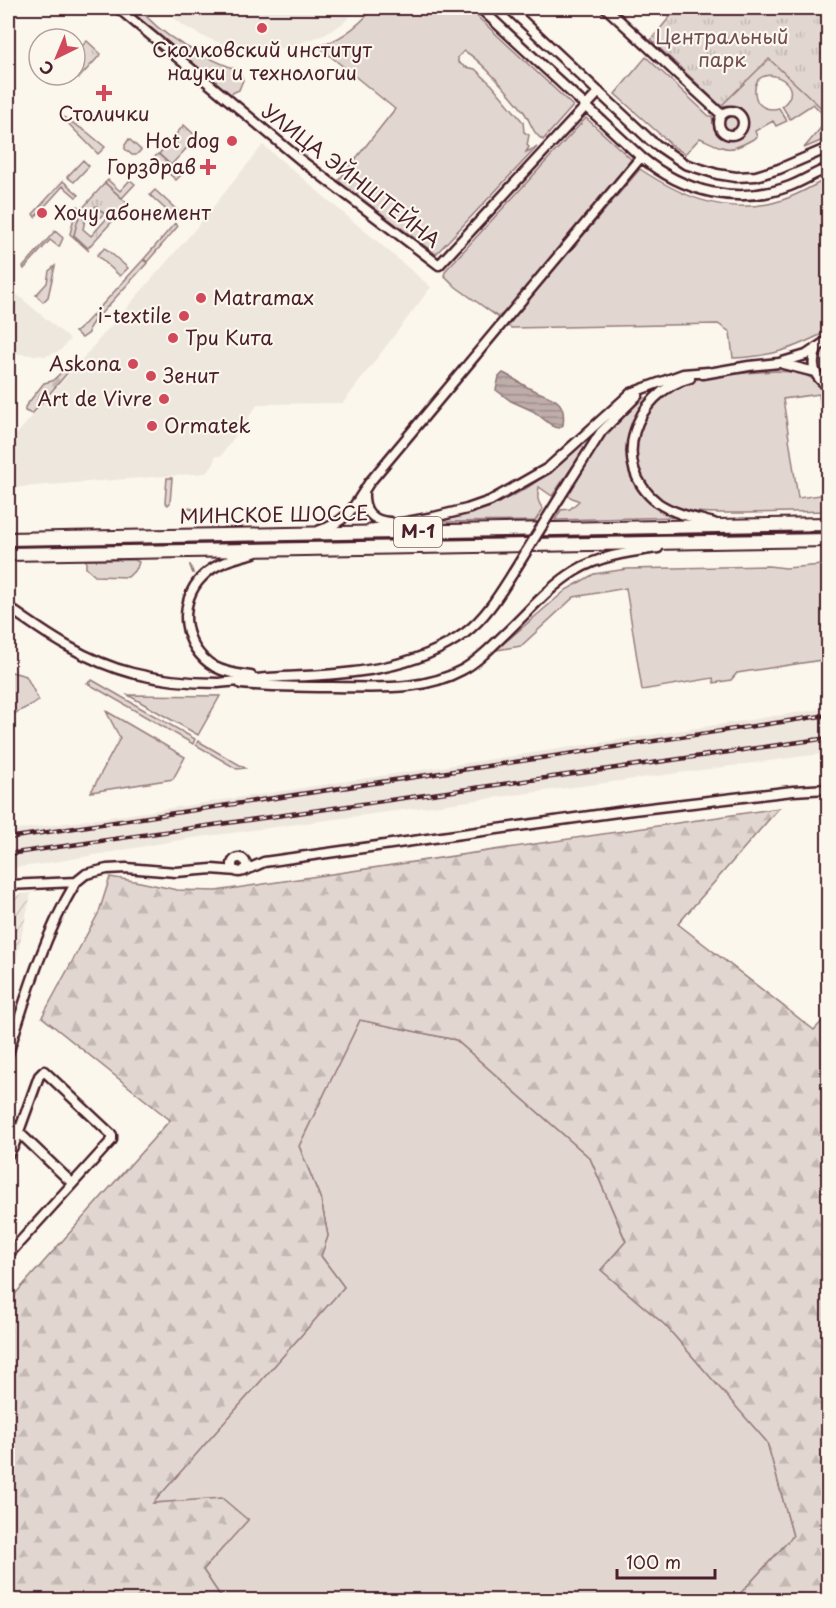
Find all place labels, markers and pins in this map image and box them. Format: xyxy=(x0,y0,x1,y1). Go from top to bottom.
marker: Сколковский институт науки и технологии xyxy=(255,21,269,35)
place label: Сколковский институт науки и технологии xyxy=(152,34,373,87)
marker: Столички xyxy=(97,86,111,100)
place label: Столички xyxy=(58,98,150,128)
place label: Hot dog xyxy=(146,125,220,155)
marker: Hot dog xyxy=(225,134,239,148)
place label: Горздрав xyxy=(107,151,196,181)
marker: Горздрав xyxy=(201,160,215,174)
place label: Хочу абонемент xyxy=(54,197,211,227)
marker: Хочу абонемент xyxy=(35,206,49,220)
place label: Matramax xyxy=(213,282,314,312)
marker: Matramax xyxy=(194,291,208,305)
place label: i-textile xyxy=(97,300,172,330)
marker: i-textile xyxy=(177,309,191,323)
place label: Три Кита xyxy=(185,322,273,352)
marker: Три Кита xyxy=(166,331,180,345)
place label: Askona xyxy=(49,348,122,378)
marker: Askona xyxy=(126,357,140,371)
place label: Зенит xyxy=(163,360,220,390)
marker: Зенит xyxy=(144,369,158,383)
place label: Art de Vivre xyxy=(37,383,152,413)
marker: Art de Vivre xyxy=(157,392,171,406)
place label: Ormatek xyxy=(164,410,251,440)
marker: Ormatek xyxy=(145,419,159,433)

